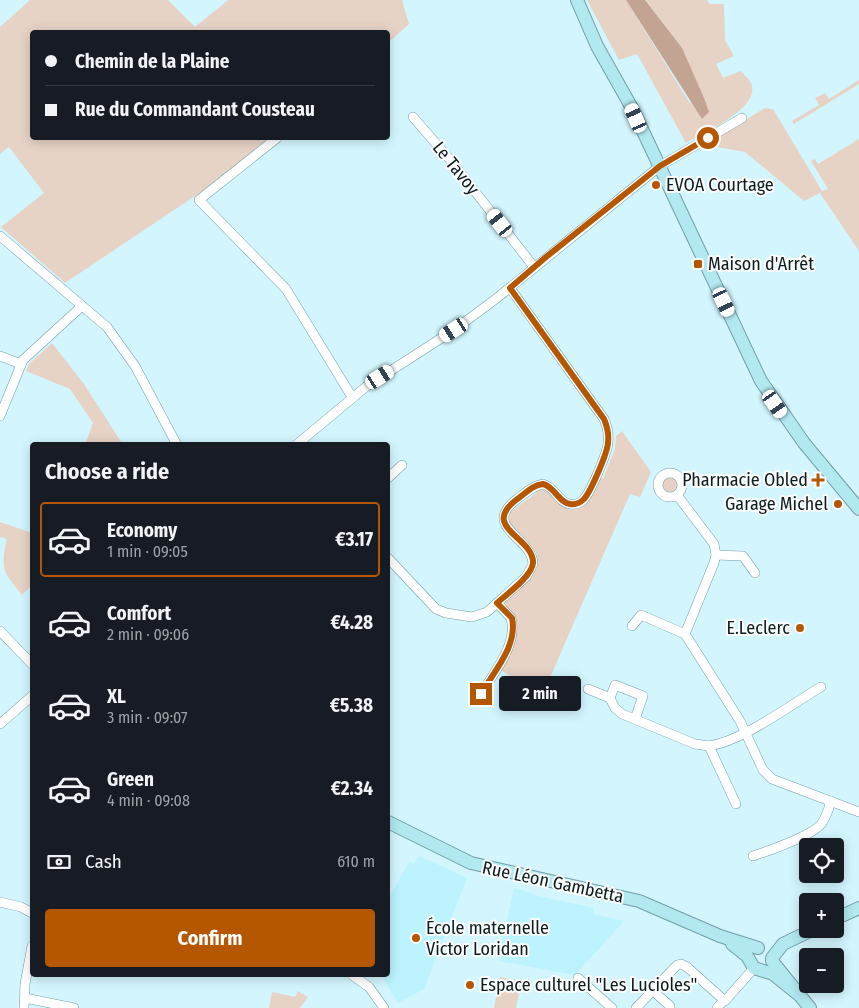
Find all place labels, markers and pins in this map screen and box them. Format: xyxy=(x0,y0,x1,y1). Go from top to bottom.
place label: EVOA Courtage xyxy=(666,174,774,196)
marker: EVOA Courtage xyxy=(650,179,662,191)
place label: Maison d'Arrêt xyxy=(708,253,814,275)
marker: Maison d'Arrêt xyxy=(692,258,704,270)
place label: Pharmacie Obled xyxy=(682,469,808,491)
marker: Pharmacie Obled xyxy=(812,474,824,486)
place label: Garage Michel xyxy=(725,493,828,515)
marker: Garage Michel xyxy=(832,498,844,510)
place label: E.Leclerc xyxy=(727,617,790,639)
marker: E.Leclerc xyxy=(794,622,806,634)
place label: École maternelle Victor Loridan xyxy=(426,916,549,960)
marker: École maternelle Victor Loridan xyxy=(410,932,422,944)
place label: Espace culturel "Les Lucioles" xyxy=(480,974,697,996)
marker: Espace culturel "Les Lucioles" xyxy=(464,979,476,991)

